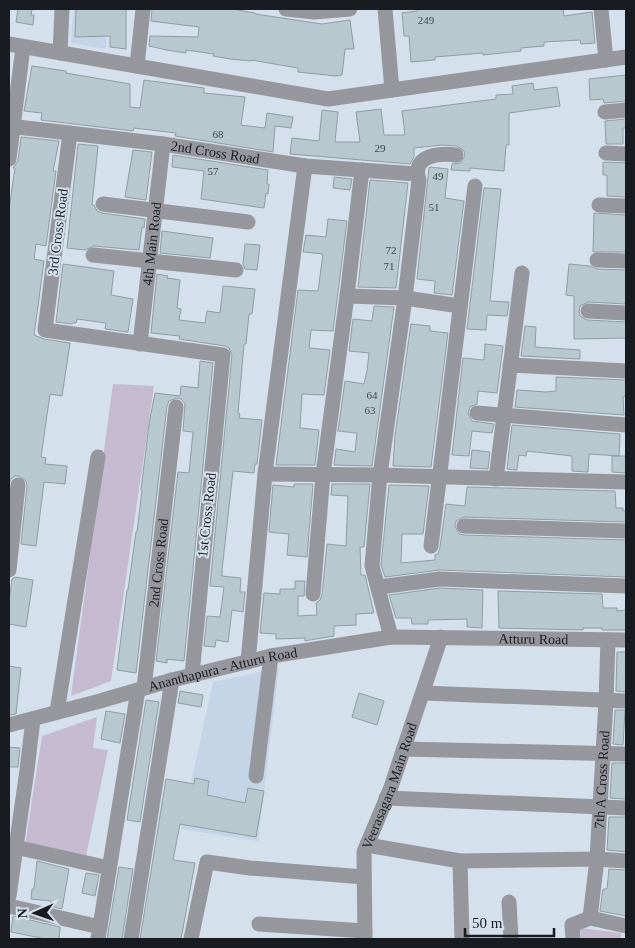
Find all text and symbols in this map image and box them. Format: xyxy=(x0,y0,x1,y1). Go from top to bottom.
house number: 249 xyxy=(418,14,435,26)
house number: 68 xyxy=(213,128,224,140)
street label: 2nd Cross Road xyxy=(170,138,261,166)
house number: 29 xyxy=(375,142,386,154)
house number: 57 xyxy=(208,165,219,177)
house number: 49 xyxy=(433,170,444,182)
street label: 3rd Cross Road xyxy=(45,188,71,276)
street label: 4th Main Road xyxy=(139,201,164,286)
house number: 51 xyxy=(429,201,440,213)
house number: 72 xyxy=(386,244,397,256)
house number: 71 xyxy=(384,260,395,272)
house number: 64 xyxy=(367,389,378,401)
house number: 63 xyxy=(365,404,376,416)
street label: 1st Cross Road xyxy=(195,472,219,558)
street label: 2nd Cross Road xyxy=(146,518,171,608)
street label: Atturu Road xyxy=(499,631,568,647)
street label: Ananthapura - Atturu Road xyxy=(146,644,298,694)
street label: Veerasagara Main Road xyxy=(359,721,419,851)
street label: 7th A Cross Road xyxy=(591,730,612,829)
north arrow xyxy=(10,888,60,938)
scale bar xyxy=(465,906,554,938)
text: N xyxy=(15,908,30,919)
text: 50 m xyxy=(472,915,503,931)

